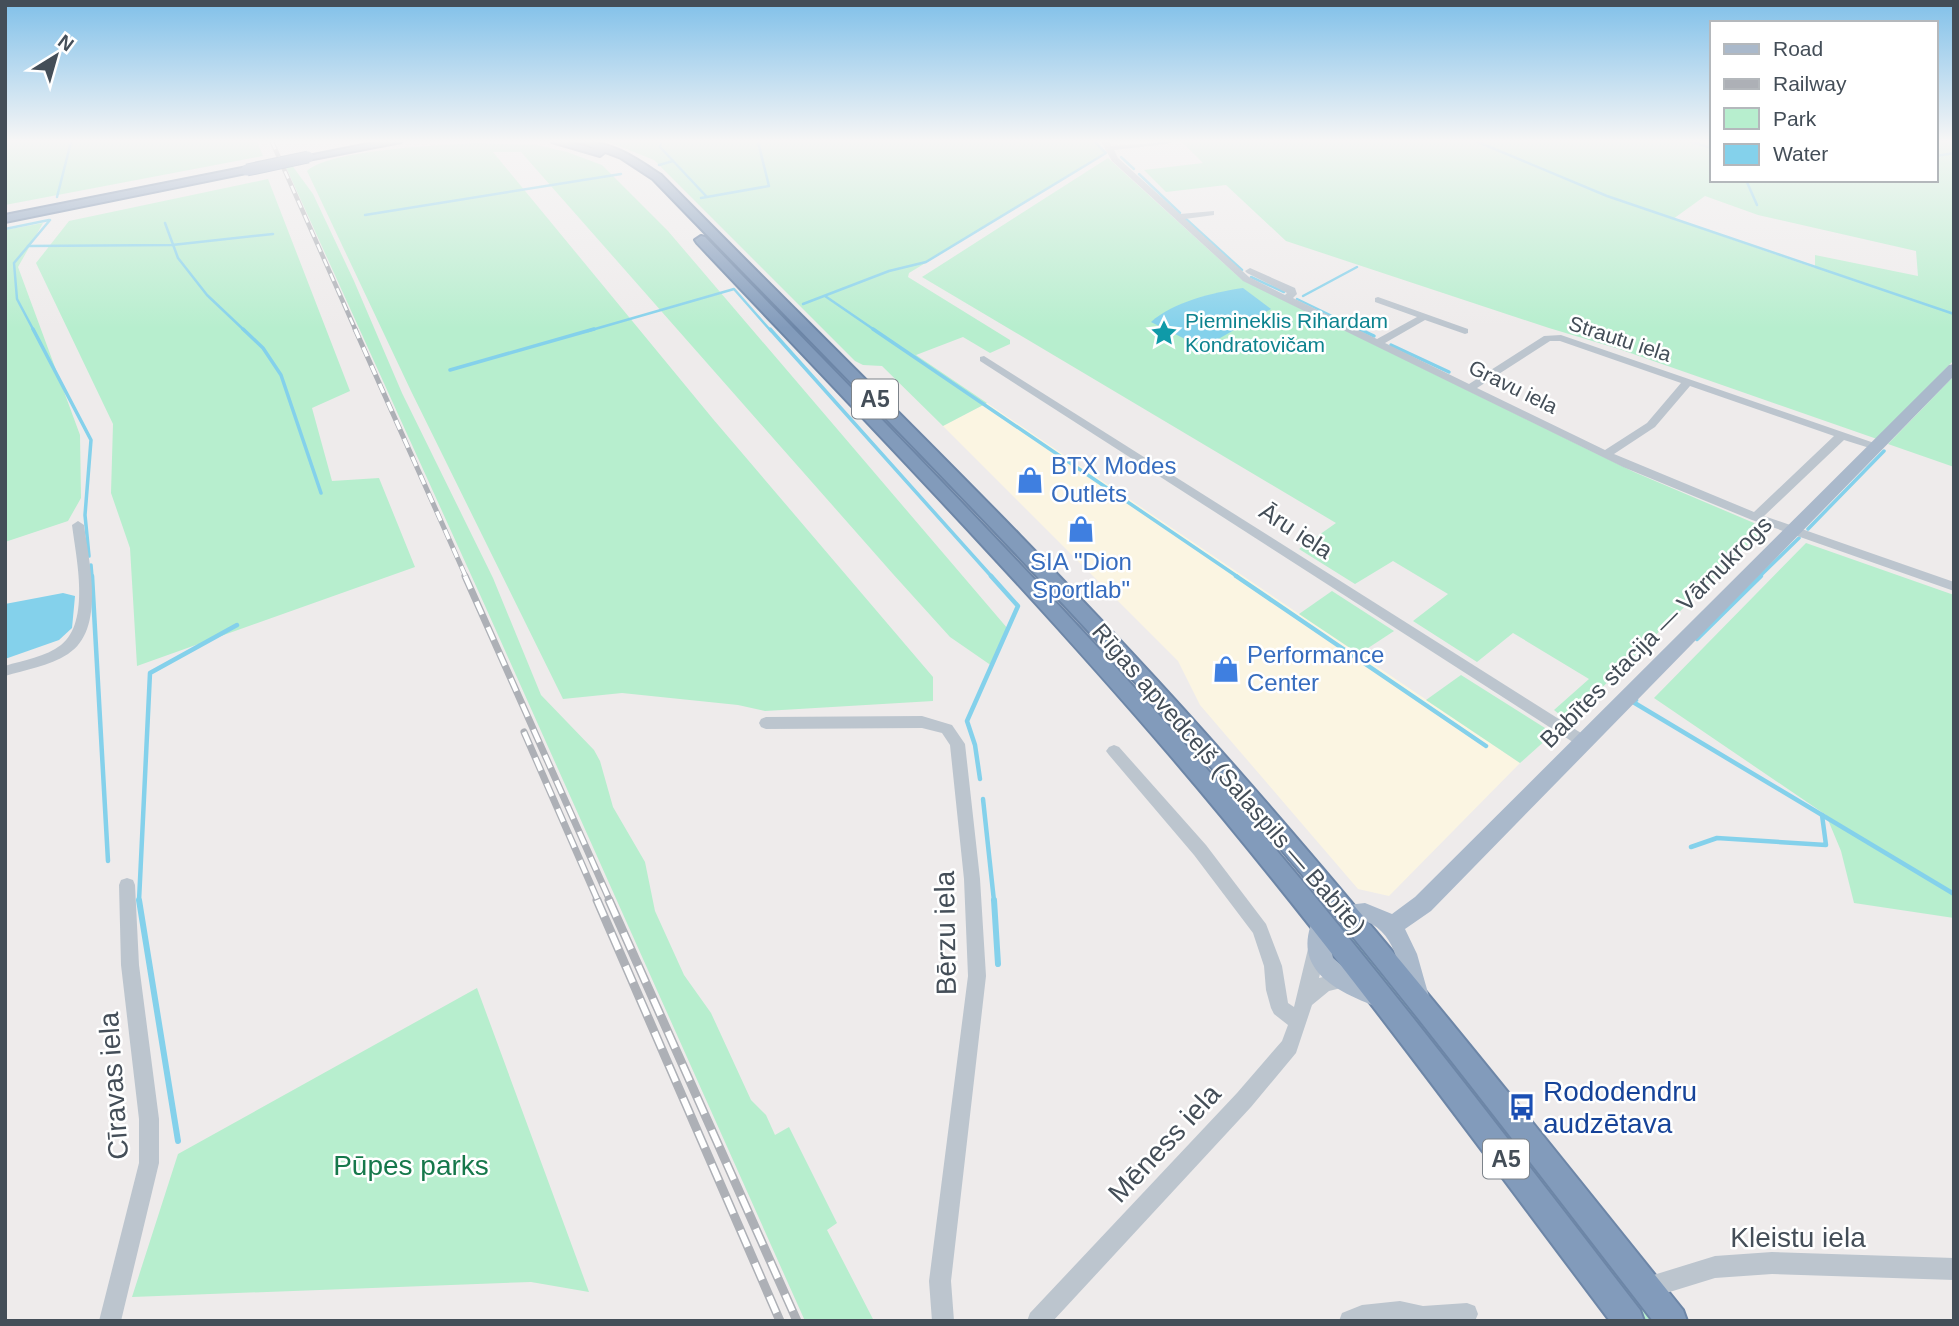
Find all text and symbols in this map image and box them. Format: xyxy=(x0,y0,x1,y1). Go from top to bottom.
north arrow xyxy=(21,21,91,91)
legend xyxy=(1710,21,1938,182)
text: N xyxy=(54,30,78,55)
text: Road xyxy=(1773,37,1823,60)
text: Railway xyxy=(1773,72,1847,95)
text: Park xyxy=(1773,107,1817,130)
text: Water xyxy=(1773,142,1828,165)
place label: Piemineklis Rihardam Kondratovičam xyxy=(1185,309,1388,356)
street label: Strautu iela xyxy=(1566,311,1675,366)
place icon: Piemineklis Rihardam Kondratovičam xyxy=(1149,318,1179,348)
street label: Gravu iela xyxy=(1465,355,1562,418)
road number: A5 xyxy=(852,380,898,418)
place label: BTX Modes Outlets xyxy=(1051,452,1176,507)
shop icon: BTX Modes Outlets xyxy=(1015,465,1045,495)
street label: Āru iela xyxy=(1255,497,1338,564)
street label: Babītes stacija — Vārnukrogs xyxy=(1534,510,1777,753)
shop icon: SIA "Dion Sportlab" xyxy=(1066,514,1096,544)
place label: SIA "Dion Sportlab" xyxy=(1030,548,1132,603)
street label: Rīgas apvedceļš (Salaspils — Babīte) xyxy=(1087,618,1372,940)
place label: Performance Center xyxy=(1247,641,1384,696)
shop icon: Performance Center xyxy=(1211,654,1241,684)
street label: Bērzu iela xyxy=(929,870,962,996)
street label: Cīravas iela xyxy=(93,1011,134,1161)
place label: Rododendru audzētava xyxy=(1543,1076,1697,1139)
street label: Mēness iela xyxy=(1102,1078,1227,1209)
bus stop icon: Rododendru audzētava xyxy=(1507,1092,1537,1122)
road number: A5 xyxy=(1483,1140,1529,1178)
park label: Pūpes parks xyxy=(333,1150,489,1181)
street label: Kleistu iela xyxy=(1730,1222,1866,1253)

